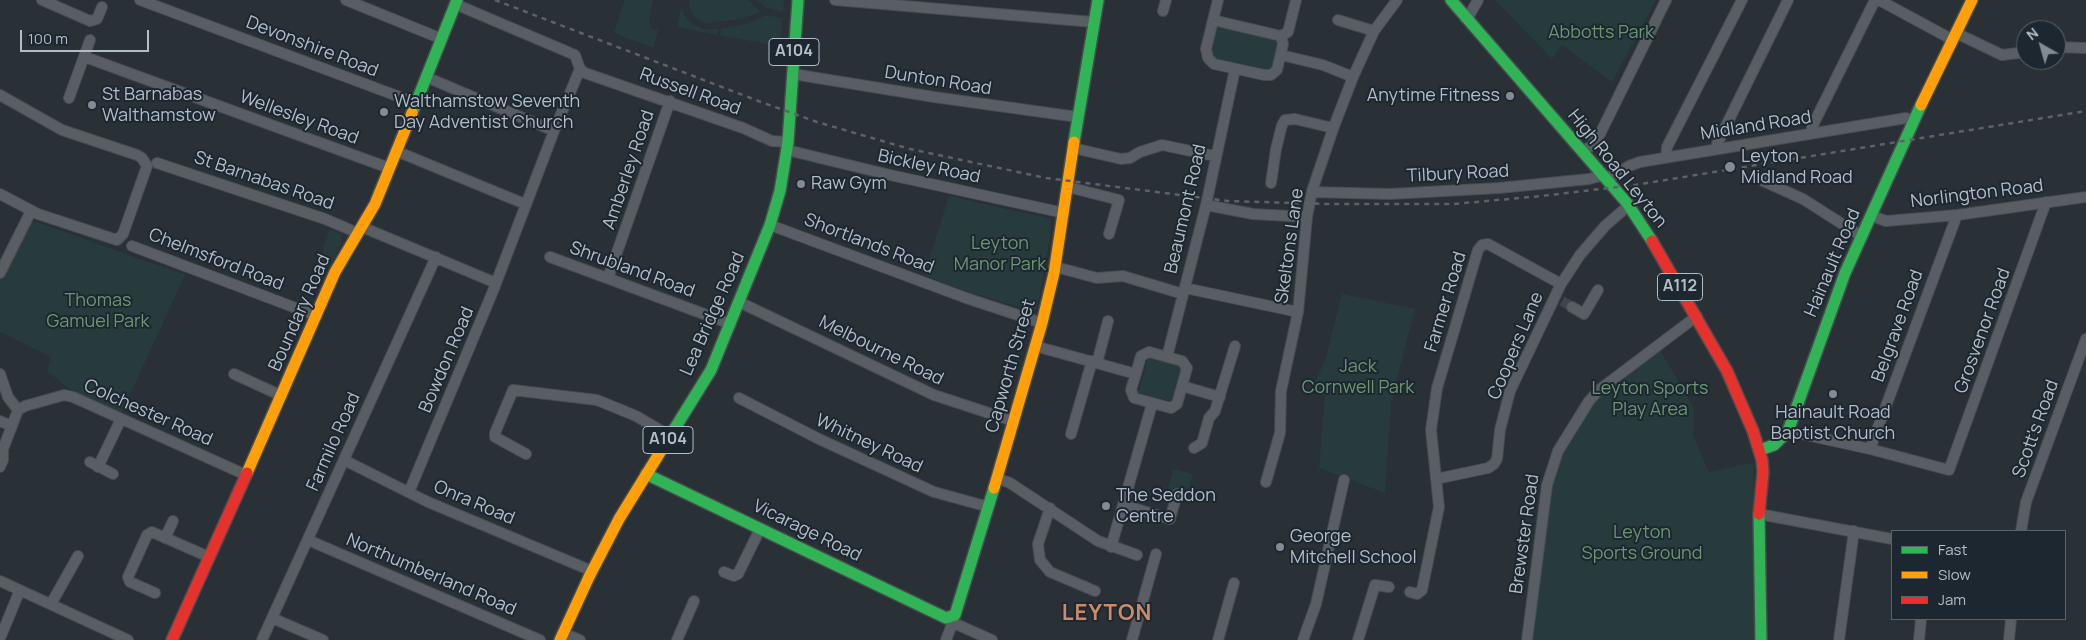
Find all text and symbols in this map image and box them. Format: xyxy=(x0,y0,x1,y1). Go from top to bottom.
street label: Devonshire Road xyxy=(243,12,381,82)
scale bar xyxy=(22,20,151,52)
north arrow xyxy=(2016,20,2066,70)
park label: Abbotts Park xyxy=(1548,22,1654,44)
text: N xyxy=(2022,23,2042,44)
text: 100 m xyxy=(28,28,68,49)
road number: A104 xyxy=(769,38,819,66)
street label: Dunton Road xyxy=(883,62,993,100)
street label: Russell Road xyxy=(636,64,744,120)
place label: St Barnabas Walthamstow xyxy=(102,84,216,126)
place label: Anytime Fitness xyxy=(1367,85,1500,107)
street label: Wellesley Road xyxy=(237,86,361,150)
marker: Anytime Fitness xyxy=(1504,90,1516,102)
place label: Walthamstow Seventh Day Adventist Church xyxy=(394,91,580,134)
marker: St Barnabas Walthamstow xyxy=(86,99,98,111)
marker: Walthamstow Seventh Day Adventist Church xyxy=(378,106,390,118)
street label: High Road Leyton xyxy=(1563,106,1671,232)
street label: Midland Road xyxy=(1699,107,1813,145)
street label: Amberley Road xyxy=(599,108,659,232)
street label: Beaumont Road xyxy=(1161,142,1211,276)
street label: Bickley Road xyxy=(876,146,982,188)
place label: Leyton Midland Road xyxy=(1741,146,1853,188)
street label: St Barnabas Road xyxy=(191,147,337,215)
marker: Leyton Midland Road xyxy=(1723,160,1737,174)
street label: Tilbury Road xyxy=(1406,161,1510,187)
place label: Raw Gym xyxy=(811,173,887,195)
street label: Norlington Road xyxy=(1909,175,2045,213)
marker: Raw Gym xyxy=(795,178,807,190)
street label: Skeltons Lane xyxy=(1271,187,1309,305)
street label: Hainault Road xyxy=(1800,206,1866,320)
street label: Shortlands Road xyxy=(801,209,937,279)
street label: Chelmsford Road xyxy=(145,224,287,296)
park label: Leyton Manor Park xyxy=(954,233,1046,276)
street label: Shrubland Road xyxy=(567,237,697,303)
street label: Lea Bridge Road xyxy=(676,249,750,379)
street label: Farmer Road xyxy=(1421,249,1471,355)
street label: Boundary Road xyxy=(265,251,335,375)
street label: Grosvenor Road xyxy=(1950,265,2016,397)
street label: Belgrave Road xyxy=(1868,267,1928,385)
road number: A112 xyxy=(1658,274,1702,300)
street label: Coopers Lane xyxy=(1484,289,1548,403)
park label: Thomas Gamuel Park xyxy=(47,290,149,332)
street label: Capworth Street xyxy=(982,297,1040,435)
street label: Bowdon Road xyxy=(415,304,479,416)
street label: Melbourne Road xyxy=(815,312,947,390)
park label: Jack Cornwell Park xyxy=(1302,356,1414,398)
street label: Colchester Road xyxy=(80,375,216,451)
street label: Scott's Road xyxy=(2008,377,2064,481)
park label: Leyton Sports Play Area xyxy=(1591,378,1709,420)
marker: Hainault Road Baptist Church xyxy=(1827,388,1839,400)
street label: Farmilo Road xyxy=(303,389,365,495)
place label: Hainault Road Baptist Church xyxy=(1771,402,1895,444)
street label: Whitney Road xyxy=(812,410,926,478)
road number: A104 xyxy=(643,426,693,454)
street label: Brewster Road xyxy=(1506,473,1544,595)
street label: Onra Road xyxy=(430,476,518,530)
place label: The Seddon Centre xyxy=(1116,485,1216,528)
street label: Vicarage Road xyxy=(749,495,865,567)
marker: The Seddon Centre xyxy=(1100,500,1112,512)
park label: Leyton Sports Ground xyxy=(1582,522,1702,564)
place label: George Mitchell School xyxy=(1290,526,1417,568)
street label: Northumberland Road xyxy=(343,529,519,621)
legend xyxy=(1891,530,2066,620)
text: Fast xyxy=(1938,539,1967,560)
marker: George Mitchell School xyxy=(1274,541,1286,553)
text: Slow xyxy=(1938,564,1971,585)
text: Jam xyxy=(1938,589,1966,610)
district label: LEYTON xyxy=(1061,601,1153,627)

